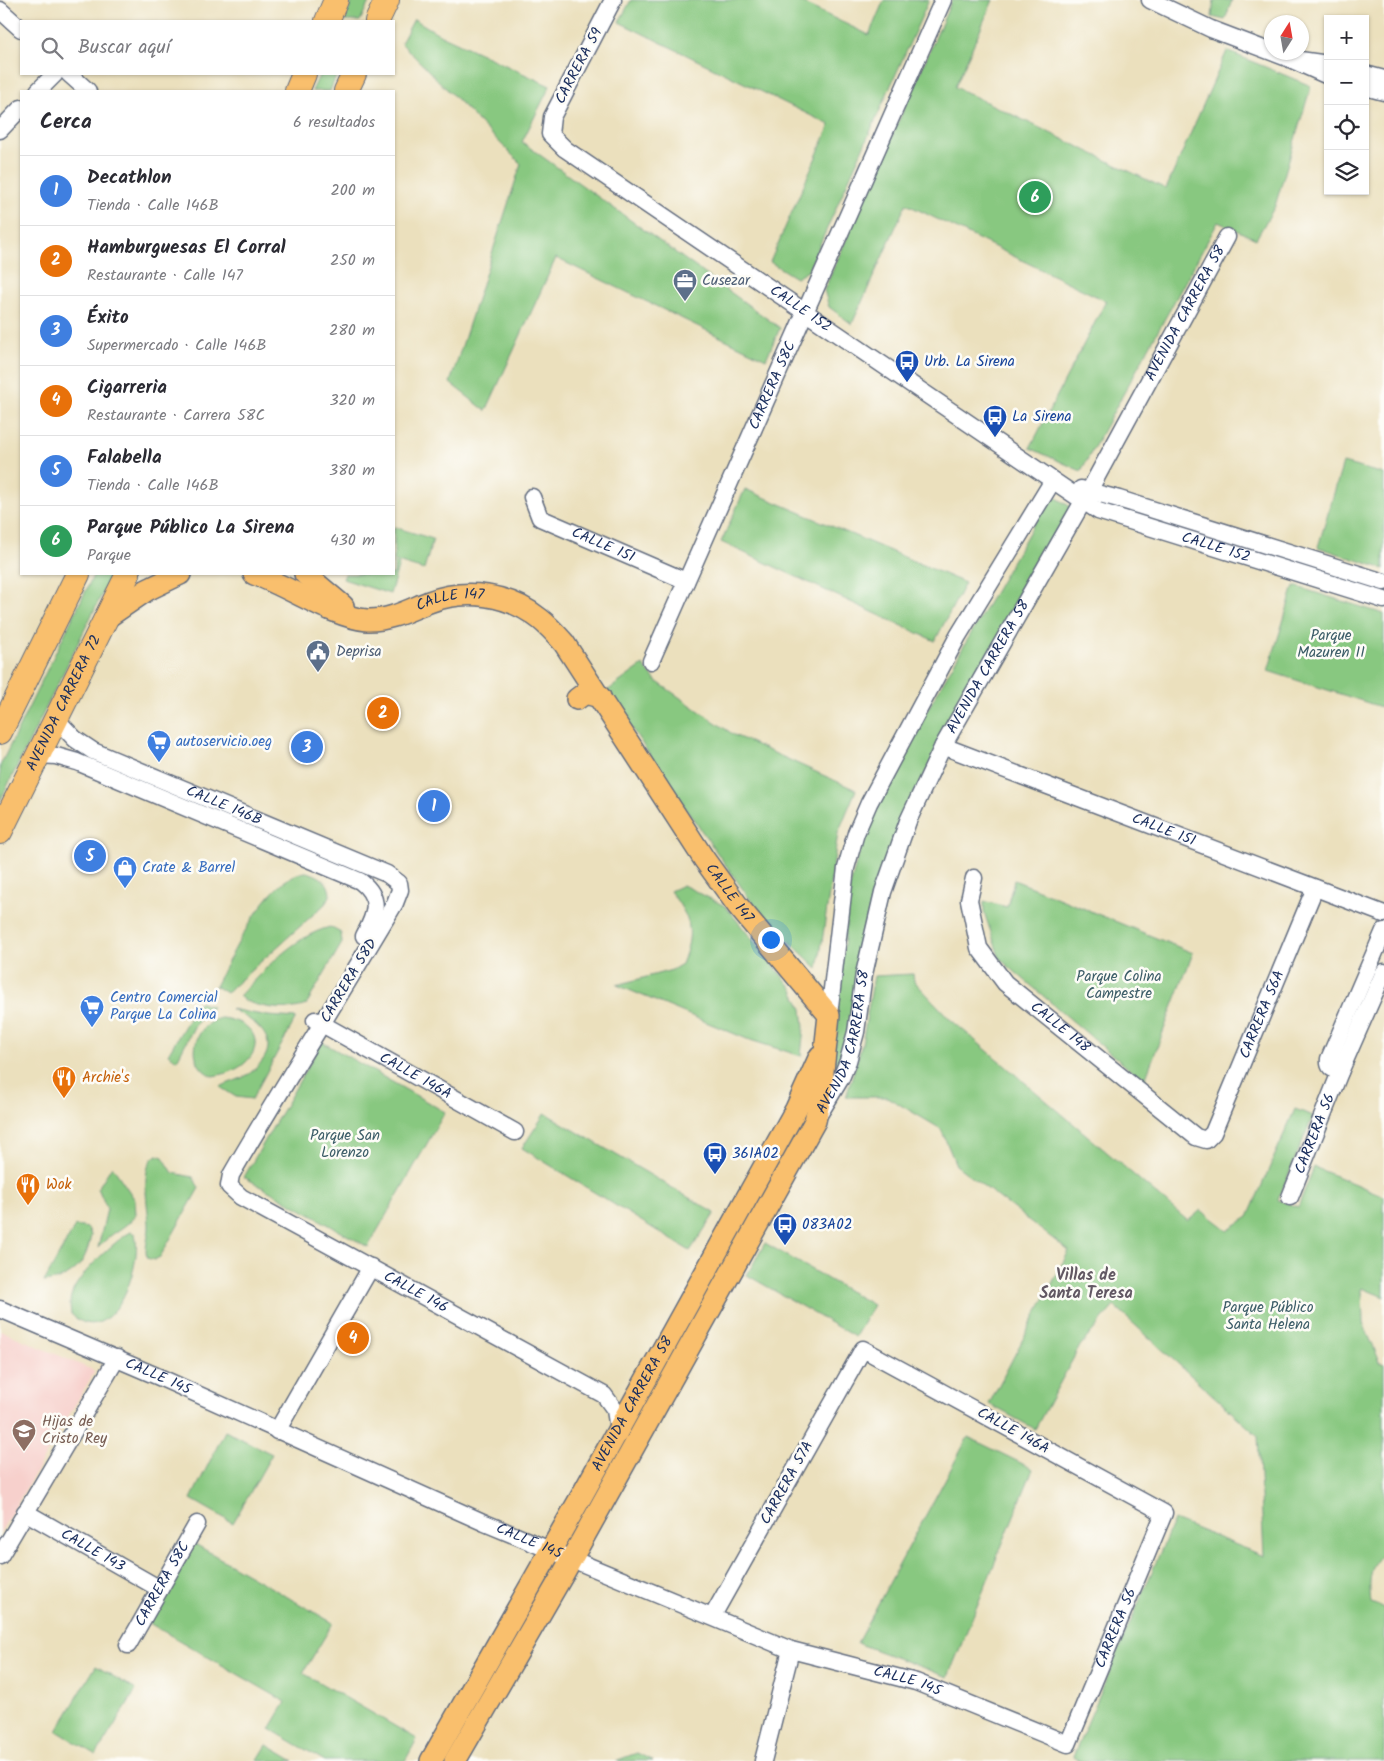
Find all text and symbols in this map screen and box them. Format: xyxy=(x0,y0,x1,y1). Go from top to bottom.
north arrow xyxy=(1264,15,1309,60)
map controls xyxy=(1324,15,1369,195)
button: + xyxy=(1324,15,1369,60)
search box xyxy=(20,20,395,75)
street label: CARRERA 59 xyxy=(549,23,610,109)
text: Buscar aquí xyxy=(78,33,170,63)
icon: search xyxy=(38,34,66,62)
button: − xyxy=(1324,60,1369,105)
button: locate xyxy=(1324,105,1369,150)
text: Cerca xyxy=(40,106,92,139)
text: 6 resultados xyxy=(293,110,375,135)
button: layers xyxy=(1324,150,1369,195)
text: Decathlon xyxy=(87,163,171,193)
text: 1 xyxy=(54,178,58,203)
text: 200 m xyxy=(331,178,375,203)
pin: 6 xyxy=(1019,178,1051,216)
text: Tienda · Calle 146B xyxy=(87,193,219,218)
text: Hamburguesas El Corral xyxy=(87,233,286,263)
street label: AVENIDA CARRERA 58 xyxy=(1139,240,1233,385)
text: 2 xyxy=(51,248,61,273)
text: 250 m xyxy=(330,248,375,273)
text: Restaurante · Calle 147 xyxy=(87,263,243,288)
office icon: Cusezar xyxy=(672,268,698,302)
place label: Cusezar xyxy=(702,269,751,293)
street label: CALLE 152 xyxy=(764,279,837,339)
text: Éxito xyxy=(87,303,129,333)
text: 3 xyxy=(52,318,60,343)
text: 280 m xyxy=(329,318,375,343)
text: Supermercado · Calle 146B xyxy=(87,333,267,358)
street label: CARRERA 58C xyxy=(743,338,803,434)
bus stop icon: Urb. La Sirena xyxy=(894,349,920,383)
place label: Urb. La Sirena xyxy=(924,350,1015,374)
text: Cigarreria xyxy=(87,373,167,403)
text: 4 xyxy=(52,388,60,413)
text: 320 m xyxy=(329,388,375,413)
text: Restaurante · Carrera 58C xyxy=(87,403,265,428)
bus stop icon: La Sirena xyxy=(982,404,1008,438)
place label: La Sirena xyxy=(1012,405,1072,429)
text: Falabella xyxy=(87,443,162,473)
text: 5 xyxy=(52,458,60,483)
text: 380 m xyxy=(329,458,375,483)
text: Tienda · Calle 146B xyxy=(87,473,219,498)
text: Parque Público La Sirena xyxy=(87,513,294,543)
street label: CALLE 151 xyxy=(567,521,639,570)
street label: CALLE 152 xyxy=(1178,526,1253,570)
text: 6 xyxy=(52,528,60,553)
text: 430 m xyxy=(330,528,375,553)
text: Parque xyxy=(87,543,131,568)
street label: CALLE 147 xyxy=(412,583,486,618)
street label: AVENIDA CARRERA 58 xyxy=(940,595,1037,739)
park label: Parque Mazuren II xyxy=(1297,624,1365,665)
street label: AVENIDA CARRERA 72 xyxy=(20,631,108,775)
public building icon: Deprisa xyxy=(305,639,331,673)
place label: Deprisa xyxy=(336,640,382,664)
pin: 2 xyxy=(367,694,399,732)
pin: 3 xyxy=(291,728,323,766)
supermarket icon: autoservicio.oeg xyxy=(146,729,172,763)
place label: autoservicio.oeg xyxy=(176,730,272,754)
street label: CALLE 146B xyxy=(182,779,265,832)
pin: 1 xyxy=(418,787,450,825)
street label: CALLE 151 xyxy=(1128,807,1199,853)
pin: 5 xyxy=(74,837,106,875)
shop icon: Crate & Barrel xyxy=(112,855,138,889)
place label: Crate & Barrel xyxy=(142,856,235,880)
street label: CALLE 147 xyxy=(699,858,760,929)
your location xyxy=(758,927,784,953)
street label: CARRERA 58D xyxy=(314,934,384,1028)
park label: Parque Colina Campestre xyxy=(1076,965,1162,1006)
street label: CARRERA 56A xyxy=(1233,967,1291,1063)
street label: AVENIDA CARRERA 58 xyxy=(810,968,877,1119)
place label: Centro Comercial Parque La Colina xyxy=(110,986,218,1027)
supermarket icon: Centro Comercial Parque La Colina xyxy=(79,994,105,1028)
street label: CALLE 148 xyxy=(1025,996,1096,1060)
street label: CALLE 146A xyxy=(375,1046,456,1106)
restaurant icon: Archie's xyxy=(51,1065,77,1099)
place label: Archie's xyxy=(82,1066,130,1090)
street label: CARRERA 56 xyxy=(1288,1090,1342,1178)
park label: Parque San Lorenzo xyxy=(310,1124,380,1165)
bus stop icon: 361A02 xyxy=(702,1141,728,1175)
place label: 361A02 xyxy=(732,1142,779,1166)
restaurant icon: Wok xyxy=(15,1172,41,1206)
place label: Wok xyxy=(46,1173,73,1197)
bus stop icon: 083A02 xyxy=(772,1212,798,1246)
place label: 083A02 xyxy=(802,1213,852,1237)
district label: Villas de Santa Teresa xyxy=(1039,1263,1133,1306)
street label: CALLE 146 xyxy=(379,1265,452,1320)
park label: Parque Público Santa Helena xyxy=(1222,1296,1314,1337)
pin: 4 xyxy=(337,1319,369,1357)
street label: AVENIDA CARRERA 58 xyxy=(585,1331,680,1476)
street label: CALLE 145 xyxy=(121,1352,196,1402)
street label: CALLE 146A xyxy=(972,1401,1054,1461)
place label: Hijas de Cristo Rey xyxy=(42,1410,108,1451)
school or university icon: Hijas de Cristo Rey xyxy=(11,1418,37,1452)
street label: CARRERA 57A xyxy=(754,1437,820,1529)
street label: CALLE 145 xyxy=(492,1517,567,1566)
street label: CALLE 143 xyxy=(56,1523,130,1579)
street label: CARRERA 58C xyxy=(129,1537,196,1631)
street label: CARRERA 56 xyxy=(1089,1584,1143,1672)
street label: CALLE 145 xyxy=(871,1660,946,1704)

